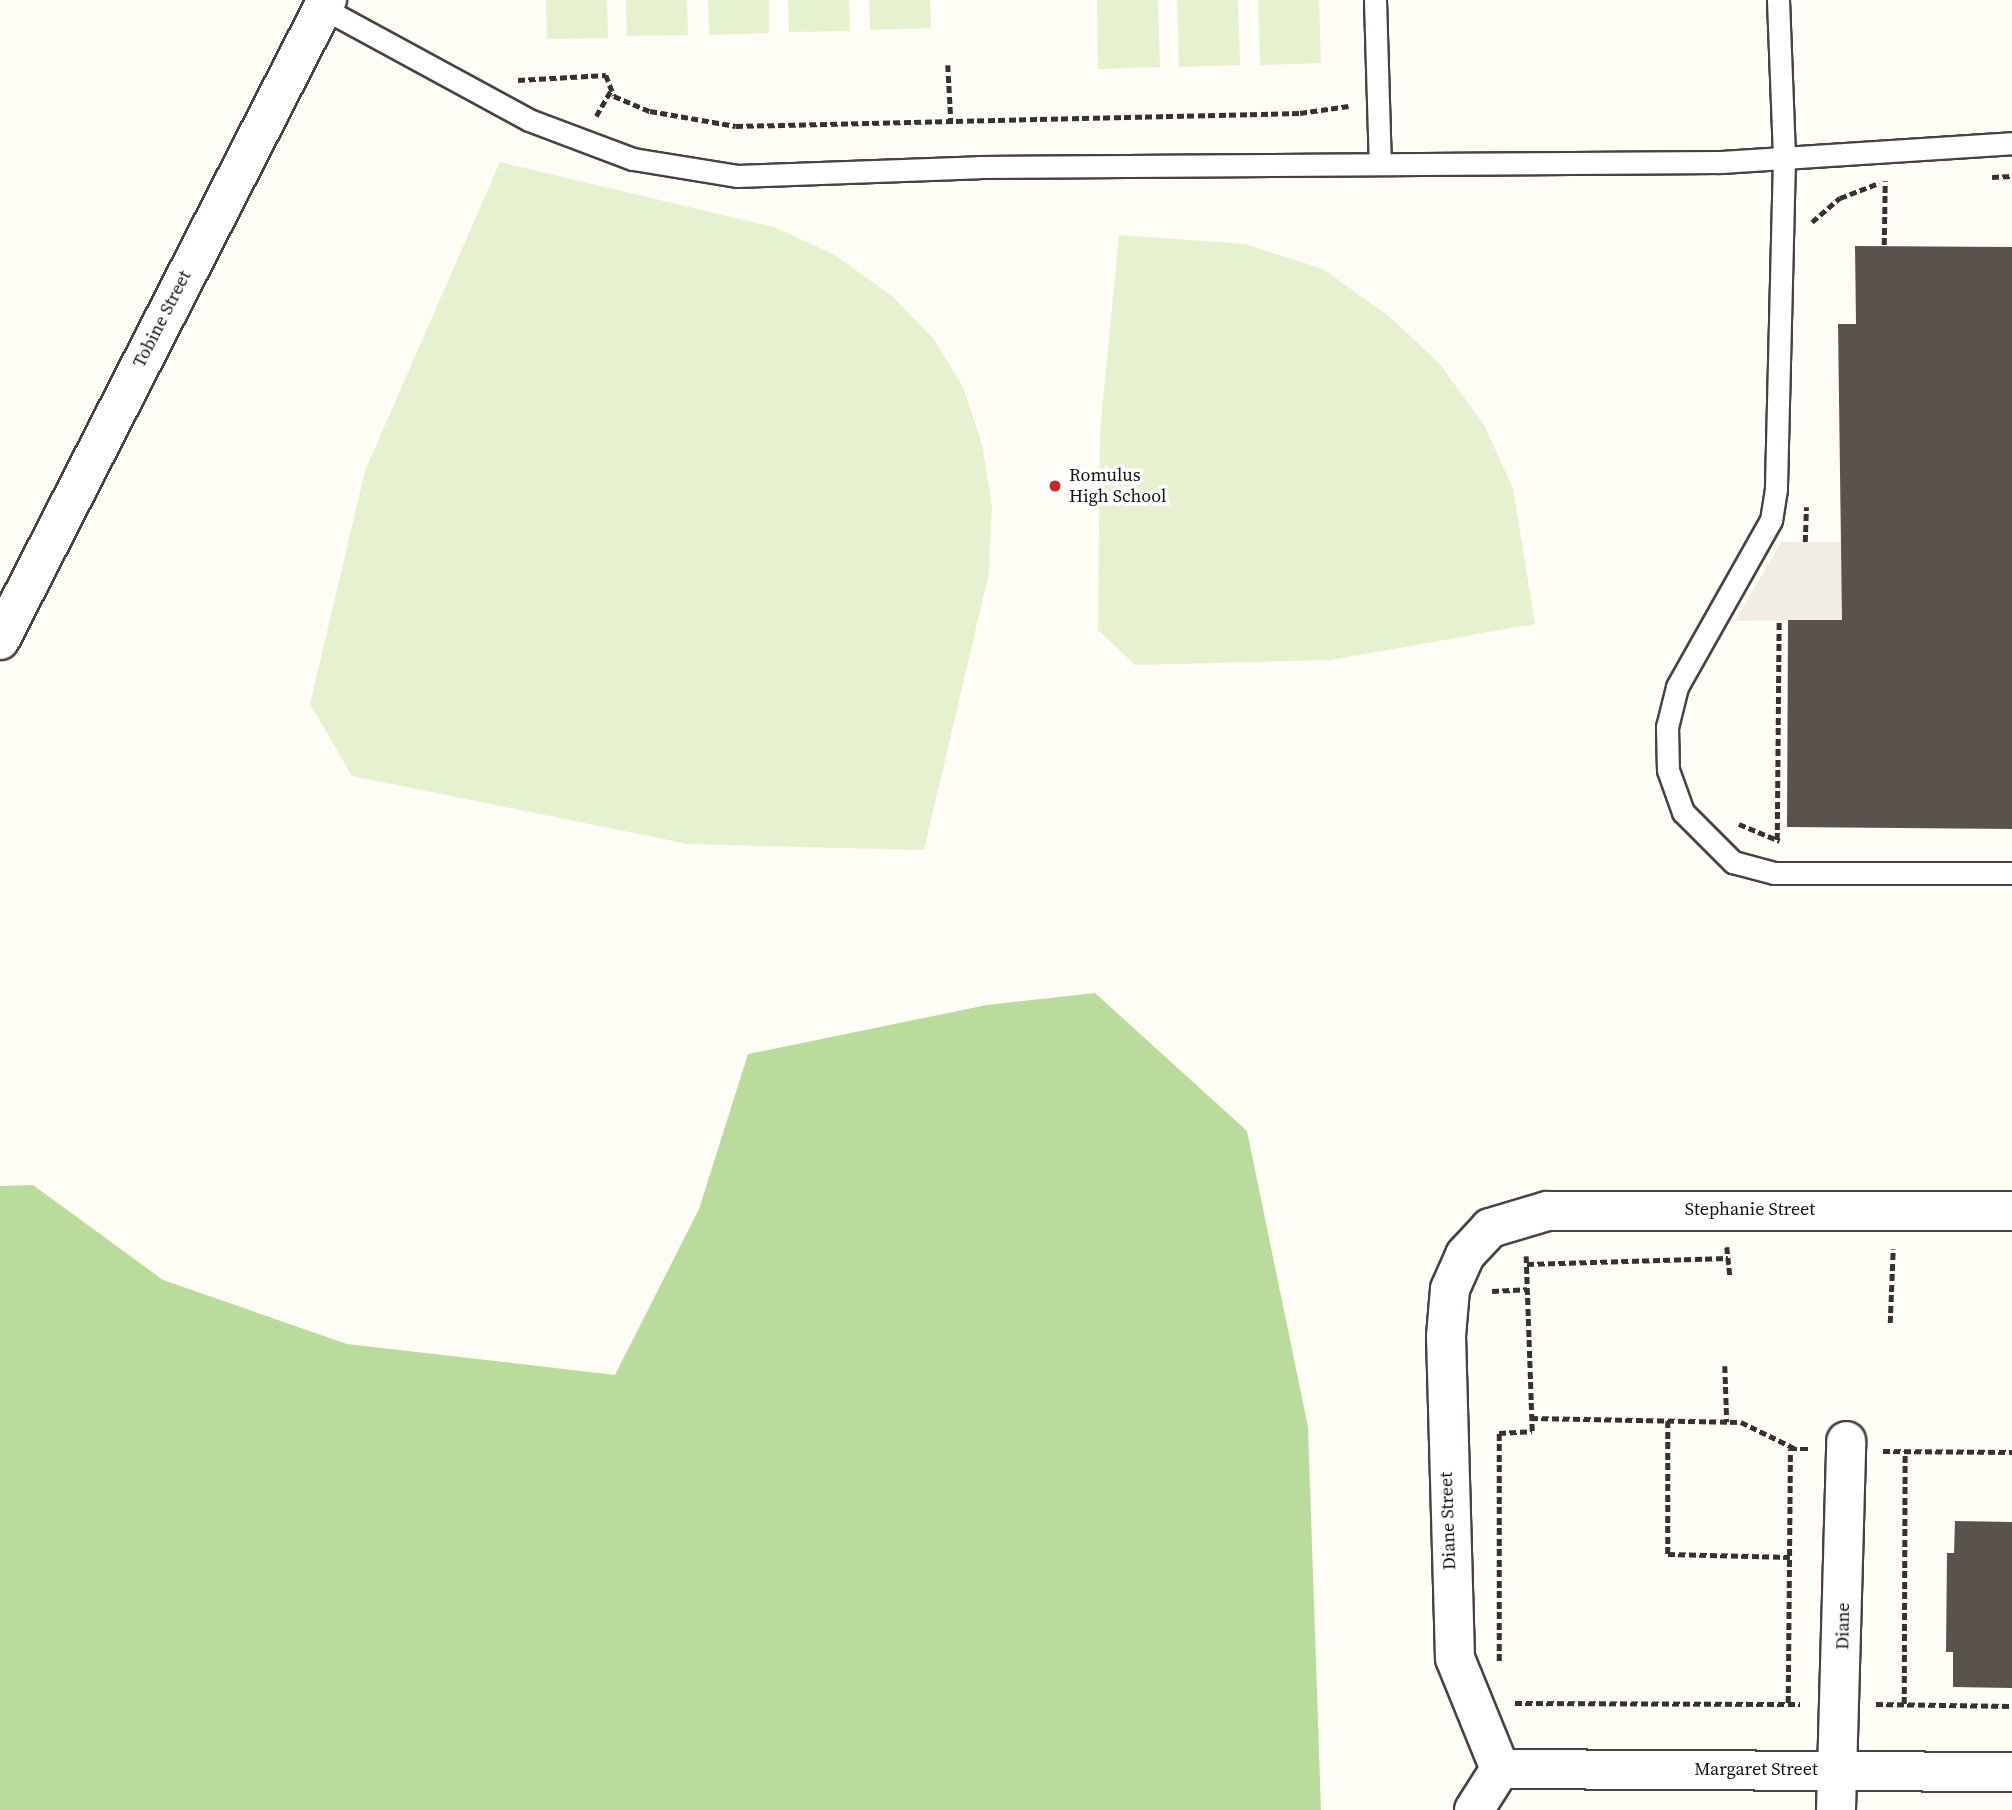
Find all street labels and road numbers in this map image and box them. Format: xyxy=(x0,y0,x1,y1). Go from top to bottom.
street label: Tobine Street xyxy=(128,267,196,371)
street label: Stephanie Street xyxy=(1685,1198,1815,1220)
street label: Diane Street xyxy=(1435,1472,1461,1570)
street label: Diane xyxy=(1832,1602,1854,1650)
street label: Margaret Street xyxy=(1694,1758,1818,1780)

